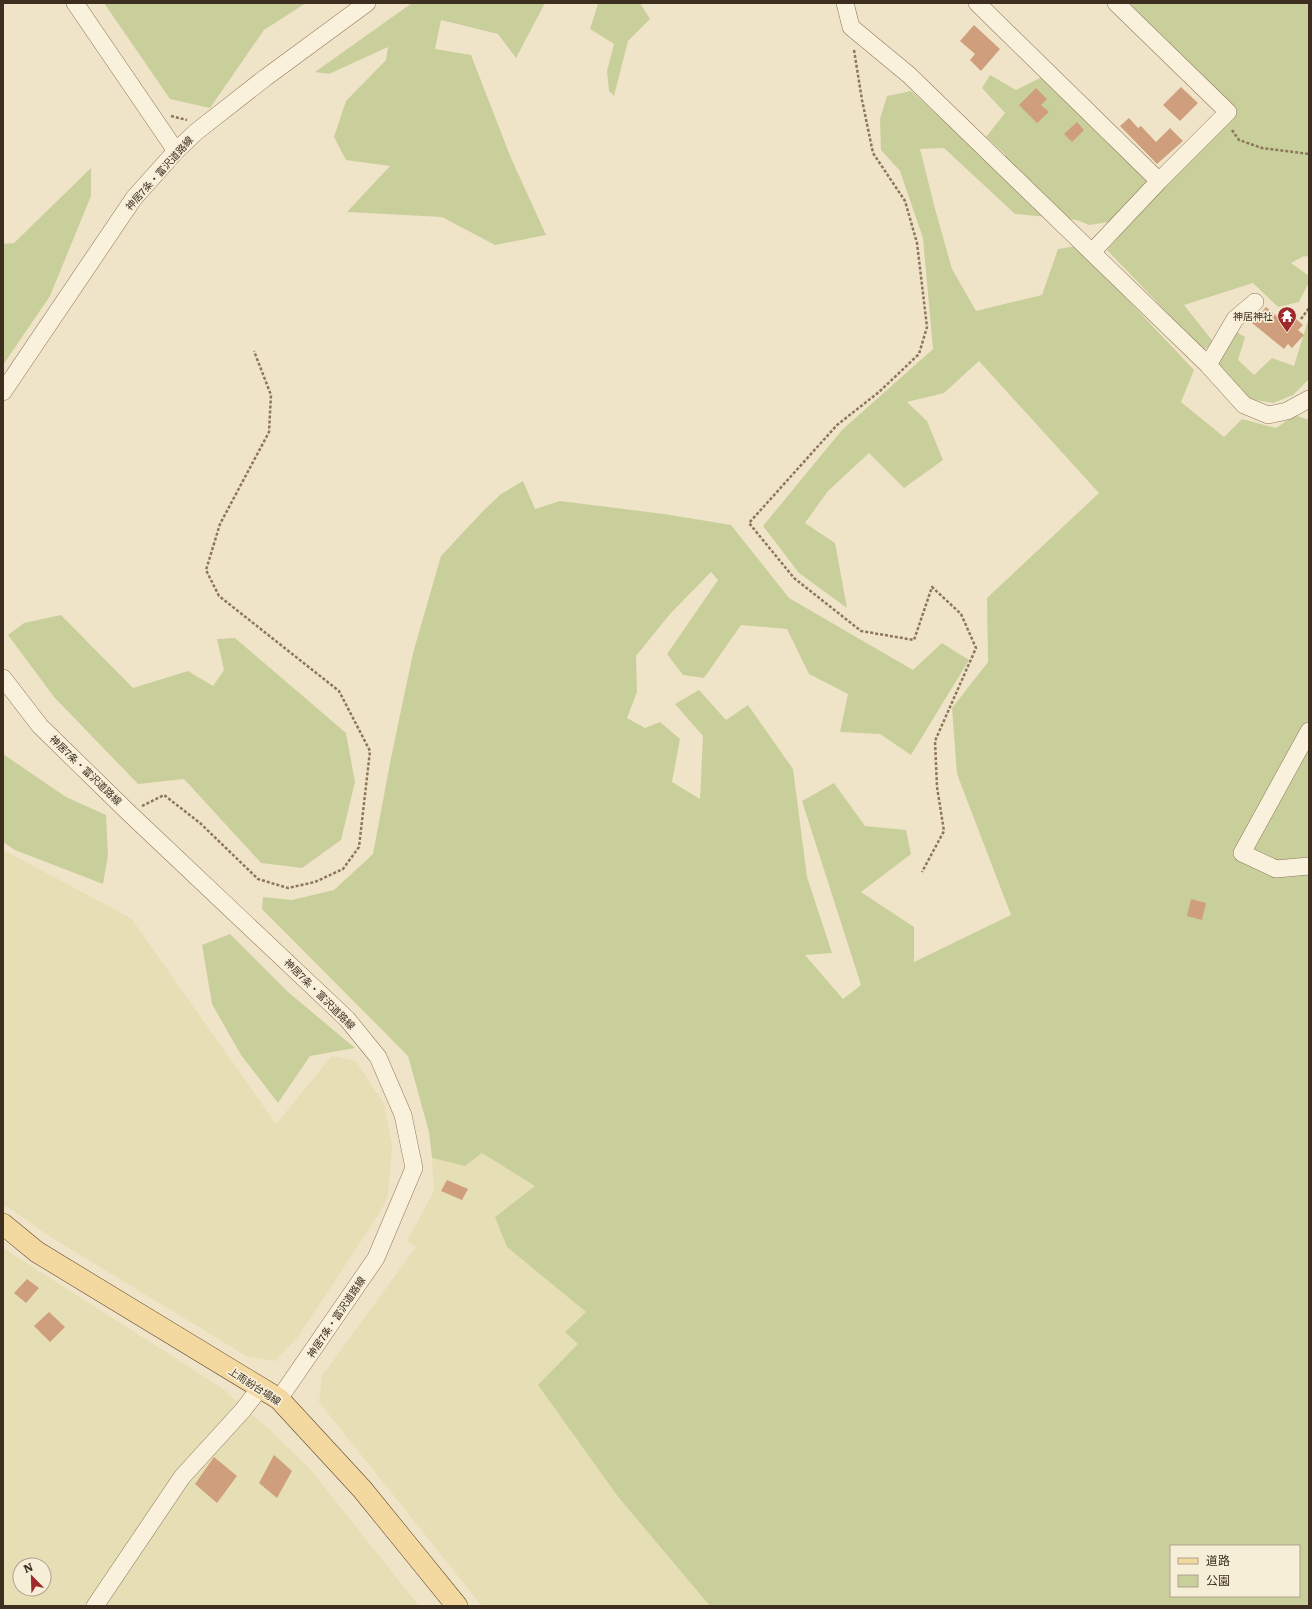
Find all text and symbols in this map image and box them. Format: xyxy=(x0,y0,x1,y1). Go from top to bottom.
street label: 神居7条・富沢道路線 xyxy=(121,132,196,213)
temple icon: 神居神社 xyxy=(1276,305,1298,333)
place label: 神居神社 xyxy=(1233,308,1273,323)
street label: 神居7条・富沢道路線 xyxy=(47,731,126,808)
street label: 神居7条・富沢道路線 xyxy=(281,955,359,1033)
street label: 神居7条・富沢道路線 xyxy=(303,1273,368,1360)
street label: 上雨紛台場線 xyxy=(226,1363,285,1408)
legend xyxy=(1170,1545,1300,1597)
text: 道路 xyxy=(1206,1551,1230,1569)
north arrow xyxy=(12,1557,52,1597)
text: N xyxy=(20,1558,35,1576)
text: 公園 xyxy=(1206,1571,1230,1589)

